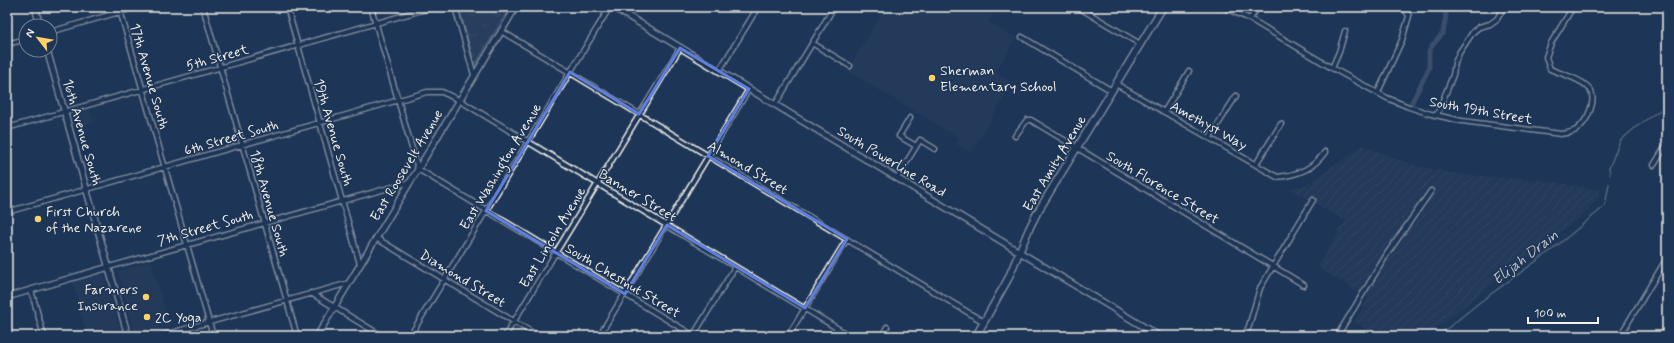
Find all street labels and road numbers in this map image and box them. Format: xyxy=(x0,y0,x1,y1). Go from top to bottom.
street label: 17th Avenue South xyxy=(125,21,173,132)
street label: 5th Street xyxy=(184,40,251,75)
street label: 16th Avenue South xyxy=(58,77,106,188)
street label: 19th Avenue South xyxy=(309,77,357,188)
street label: South 19th Street xyxy=(1428,93,1535,129)
street label: Amethyst Way xyxy=(1167,97,1250,154)
street label: East Washington Avenue xyxy=(456,99,548,234)
street label: East Roosevelt Avenue xyxy=(366,106,447,225)
street label: East Amity Avenue xyxy=(1019,112,1091,215)
street label: 6th Street South xyxy=(182,116,281,160)
street label: South Powerline Road xyxy=(834,122,949,202)
street label: Almond Street xyxy=(704,137,791,199)
street label: South Florence Street xyxy=(1103,147,1223,229)
street label: 18th Avenue South xyxy=(245,148,293,259)
street label: Banner Street xyxy=(595,165,680,226)
street label: East Lincoln Avenue xyxy=(516,183,590,291)
street label: 7th Street South xyxy=(155,206,255,250)
street label: South Chestnut Street xyxy=(562,239,684,323)
street label: Diamond Street xyxy=(416,246,509,312)

